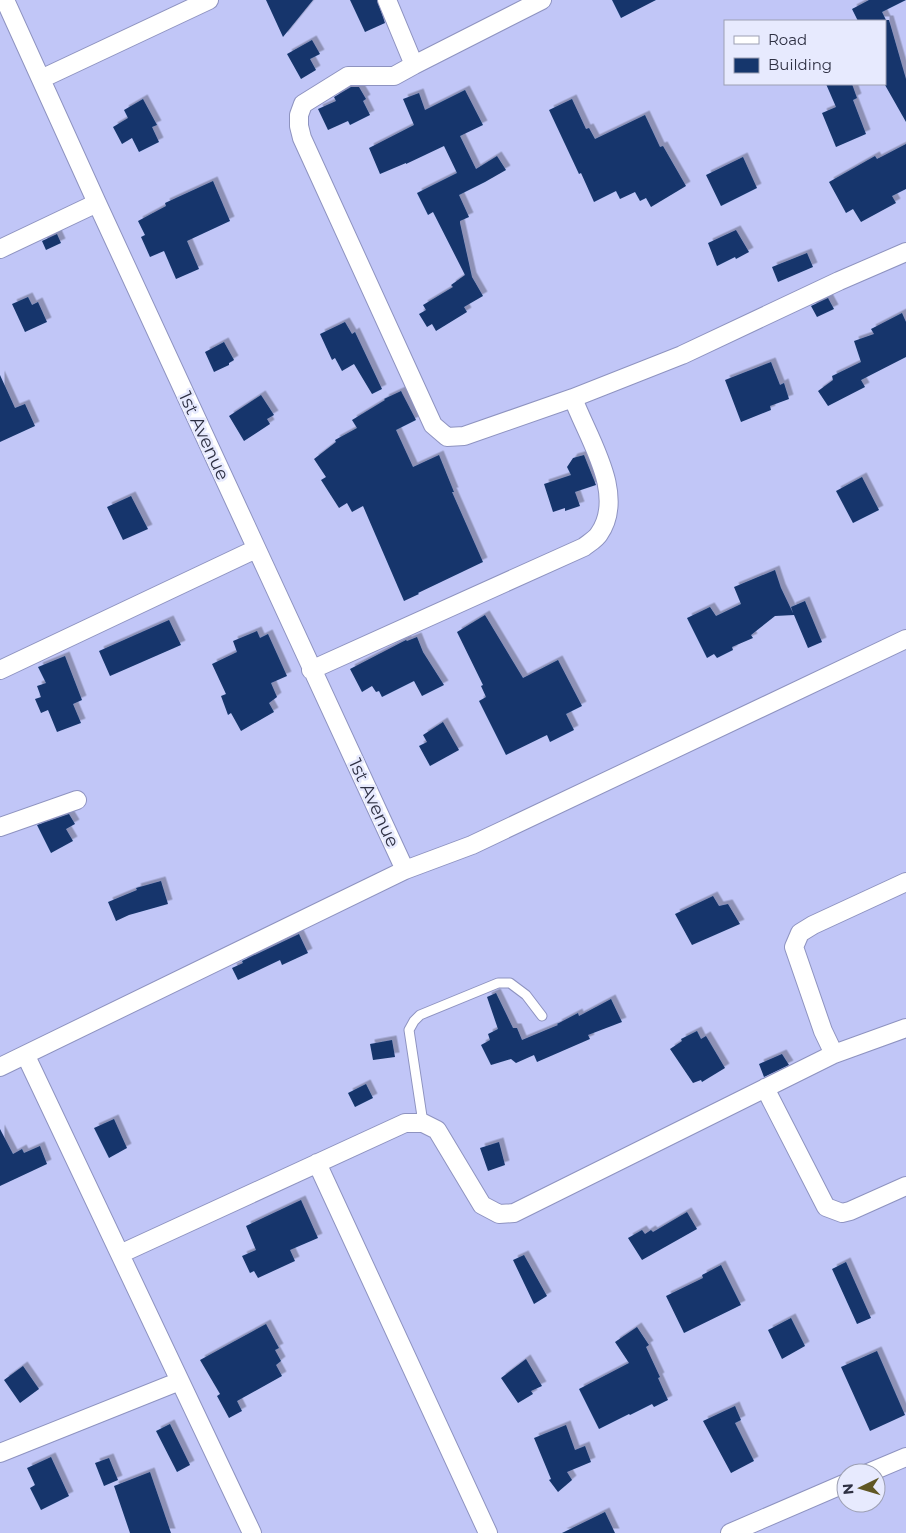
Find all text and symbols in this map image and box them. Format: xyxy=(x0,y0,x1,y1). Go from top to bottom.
legend xyxy=(724,20,886,85)
text: Road xyxy=(768,30,807,49)
text: Building xyxy=(768,55,832,74)
street label: 1st Avenue xyxy=(174,388,234,484)
street label: 1st Avenue xyxy=(344,755,404,851)
north arrow xyxy=(836,1463,886,1513)
text: N xyxy=(839,1483,858,1496)

